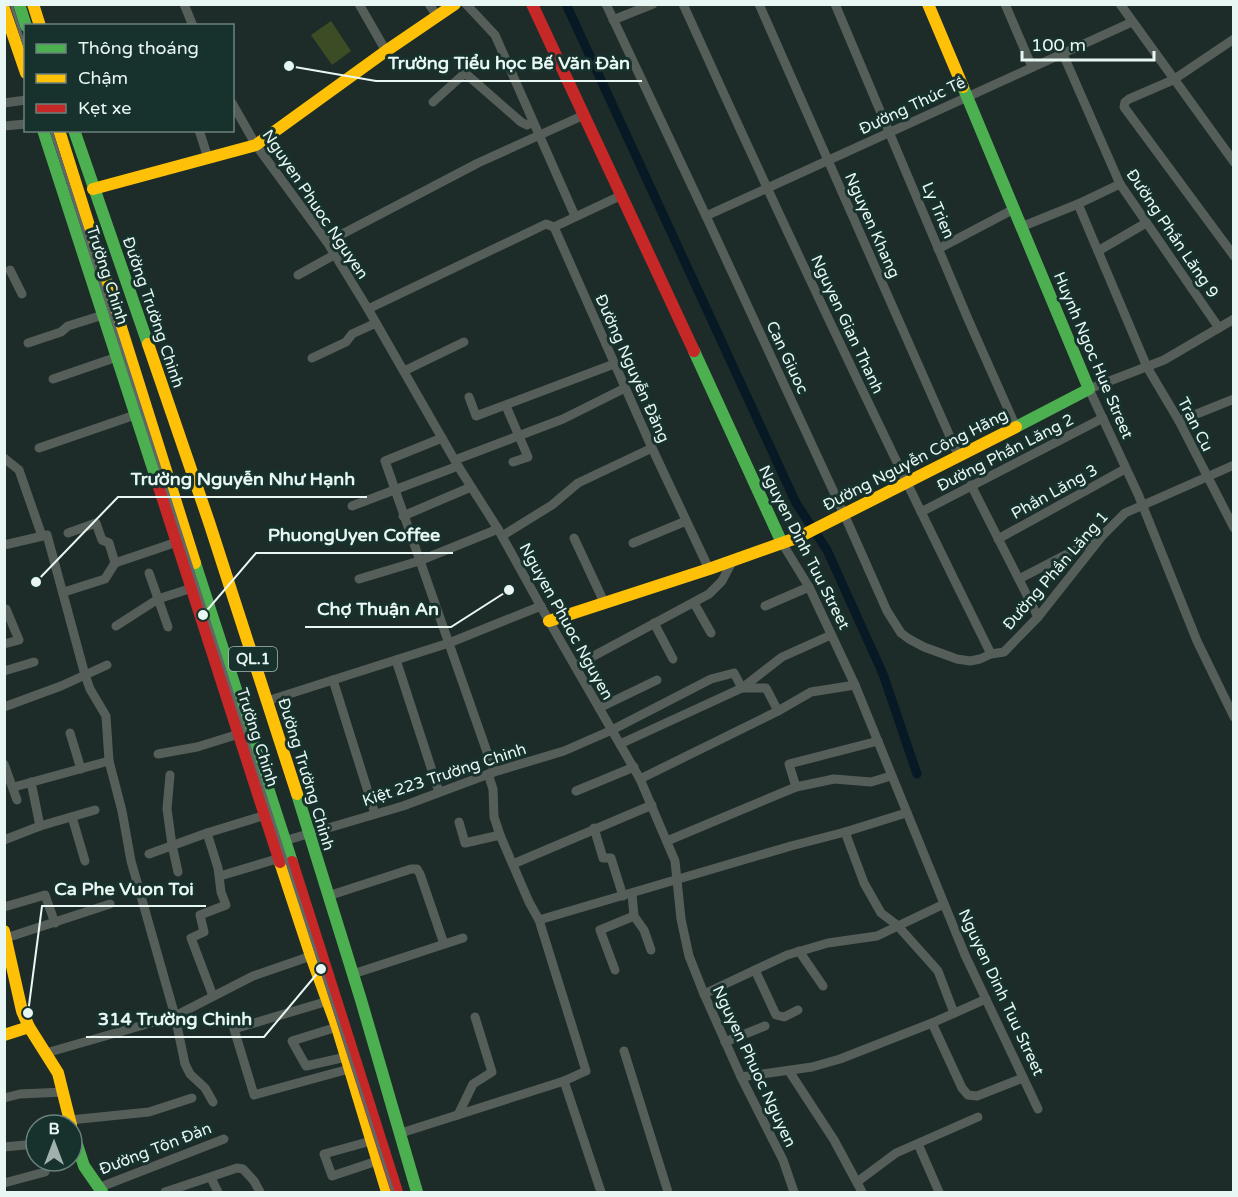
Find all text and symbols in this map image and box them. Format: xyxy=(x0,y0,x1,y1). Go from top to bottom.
legend xyxy=(24,24,234,132)
scale bar xyxy=(1022,24,1154,62)
text: 100 m xyxy=(1031,34,1086,56)
text: Thông thoáng xyxy=(78,37,199,59)
callout: Trường Tiểu học Bế Văn Đàn xyxy=(376,45,642,81)
text: Trường Tiểu học Bế Văn Đàn xyxy=(387,52,630,74)
text: Chậm xyxy=(78,67,128,89)
street label: Đường Thúc Tề xyxy=(856,73,969,139)
text: Kẹt xe xyxy=(78,97,132,119)
street label: Nguyen Phuoc Nguyen xyxy=(258,126,373,283)
street label: Đường Phần Lăng 9 xyxy=(1122,165,1223,302)
street label: Nguyen Khang xyxy=(840,170,904,281)
street label: Ly Trien xyxy=(917,179,959,242)
street label: Trường Chinh xyxy=(82,223,132,327)
street label: Đường Trường Chinh xyxy=(118,234,188,391)
street label: Nguyen Gian Thanh xyxy=(806,252,888,397)
street label: Huynh Ngoc Hue Street xyxy=(1049,269,1137,442)
street label: Đường Nguyễn Đăng xyxy=(590,291,674,446)
street label: Can Giuoc xyxy=(762,318,813,397)
street label: Tran Cu xyxy=(1173,394,1217,455)
street label: Đường Nguyễn Công Hãng xyxy=(820,404,1011,515)
street label: Đường Phần Lăng 2 xyxy=(934,410,1077,496)
street label: Phần Lăng 3 xyxy=(1008,460,1101,524)
callout: Trường Nguyễn Như Hạnh xyxy=(118,461,367,497)
street label: Nguyen Dinh Tuu Street xyxy=(754,462,854,633)
text: Trường Nguyễn Như Hạnh xyxy=(130,468,355,490)
street label: Đường Phần Lăng 1 xyxy=(999,507,1113,634)
callout: PhuongUyen Coffee xyxy=(256,517,453,553)
text: PhuongUyen Coffee xyxy=(268,524,440,546)
street label: Nguyen Phuoc Nguyen xyxy=(515,540,618,703)
callout: Chợ Thuận An xyxy=(305,591,451,627)
text: Chợ Thuận An xyxy=(317,598,439,620)
road number: QL.1 xyxy=(229,647,277,671)
street label: Trường Chinh xyxy=(232,685,282,789)
street label: Đường Trường Chinh xyxy=(273,696,339,853)
street label: Kiệt 223 Trường Chinh xyxy=(360,739,529,811)
callout: Ca Phe Vuon Toi xyxy=(42,870,206,906)
text: Ca Phe Vuon Toi xyxy=(54,878,194,900)
street label: Nguyen Dinh Tuu Street xyxy=(954,906,1049,1079)
street label: Nguyen Phuoc Nguyen xyxy=(708,982,800,1150)
callout: 314 Trường Chinh xyxy=(86,1001,264,1037)
text: 314 Trường Chinh xyxy=(98,1008,252,1030)
north arrow xyxy=(24,1113,84,1173)
street label: Đường Tôn Đản xyxy=(96,1118,214,1180)
text: B xyxy=(48,1119,60,1139)

